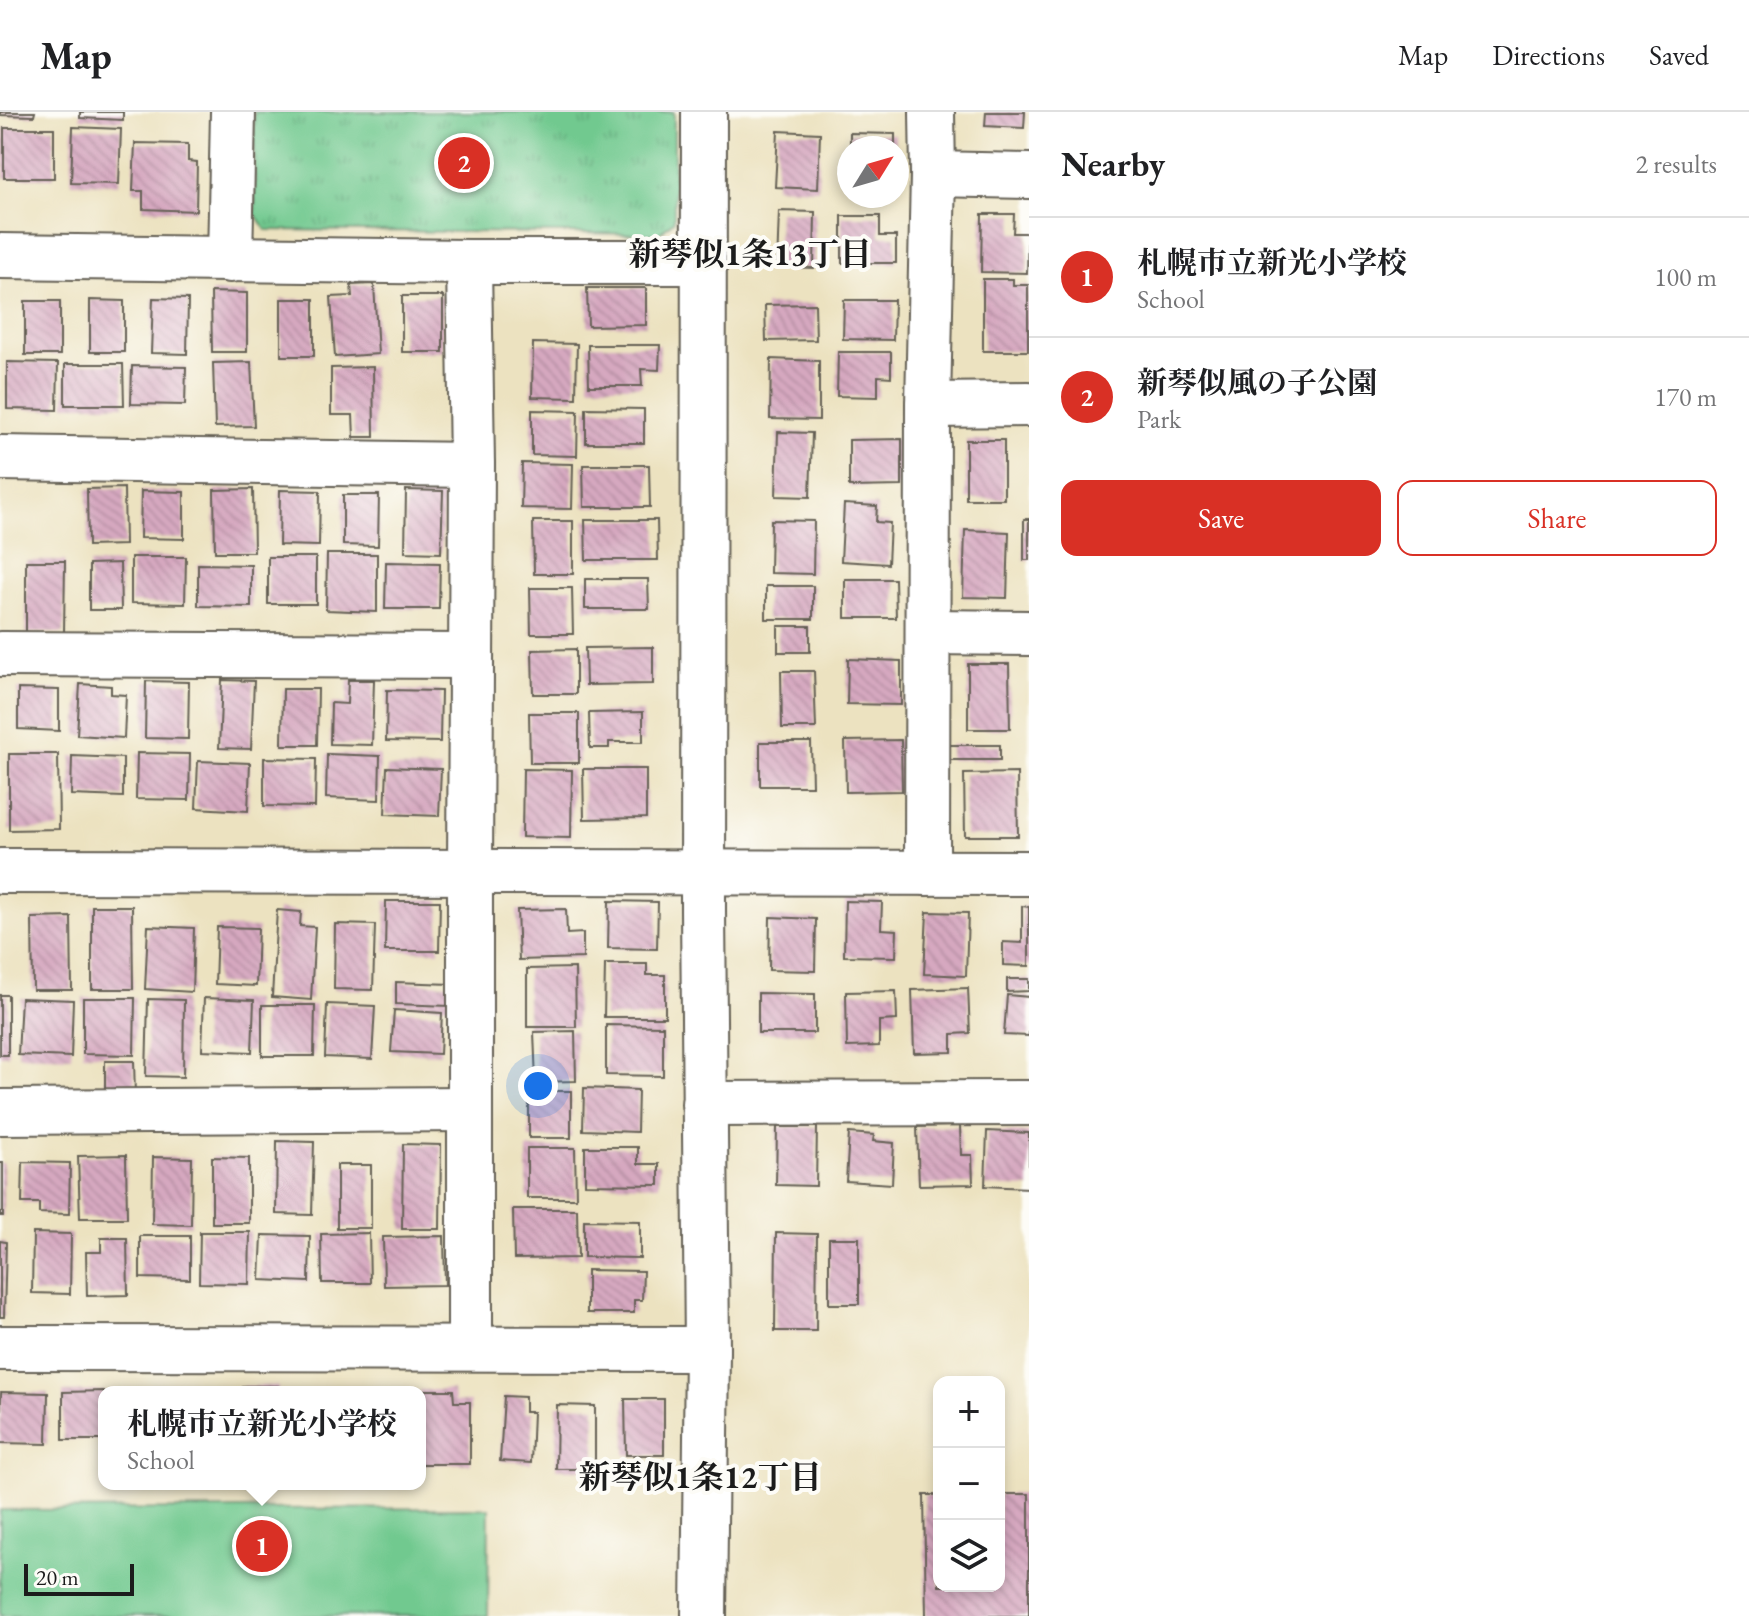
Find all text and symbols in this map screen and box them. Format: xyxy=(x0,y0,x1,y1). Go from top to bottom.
text: Map xyxy=(40,31,112,80)
text: Map xyxy=(1398,37,1448,73)
text: Directions xyxy=(1492,37,1605,73)
text: Saved xyxy=(1649,37,1709,73)
pin: 2 xyxy=(438,133,490,193)
north arrow xyxy=(837,136,909,208)
text: Nearby xyxy=(1061,142,1165,186)
text: 2 results xyxy=(1636,147,1717,181)
district label: 新琴似1条13丁目 xyxy=(629,233,871,275)
text: 札幌市立新光小学校 xyxy=(1137,243,1407,282)
text: 1 xyxy=(1080,260,1094,294)
text: 100 m xyxy=(1654,260,1717,294)
text: School xyxy=(1137,282,1205,316)
text: 新琴似風の子公園 xyxy=(1137,363,1377,402)
text: 2 xyxy=(1080,380,1094,414)
text: 170 m xyxy=(1654,380,1717,414)
text: Park xyxy=(1137,402,1181,436)
button: Save xyxy=(1061,480,1381,556)
button: Share xyxy=(1397,480,1717,556)
your location xyxy=(518,1066,558,1106)
map controls xyxy=(933,1376,1005,1592)
button: + xyxy=(933,1376,1005,1448)
popup xyxy=(98,1386,426,1490)
text: 札幌市立新光小学校 xyxy=(127,1404,397,1443)
text: School xyxy=(127,1443,195,1477)
button: − xyxy=(933,1448,1005,1520)
district label: 新琴似1条12丁目 xyxy=(579,1456,821,1498)
pin: 1 xyxy=(236,1516,288,1576)
button: layers xyxy=(933,1520,1005,1592)
scale bar xyxy=(24,1560,134,1596)
text: 20 m xyxy=(36,1563,79,1592)

